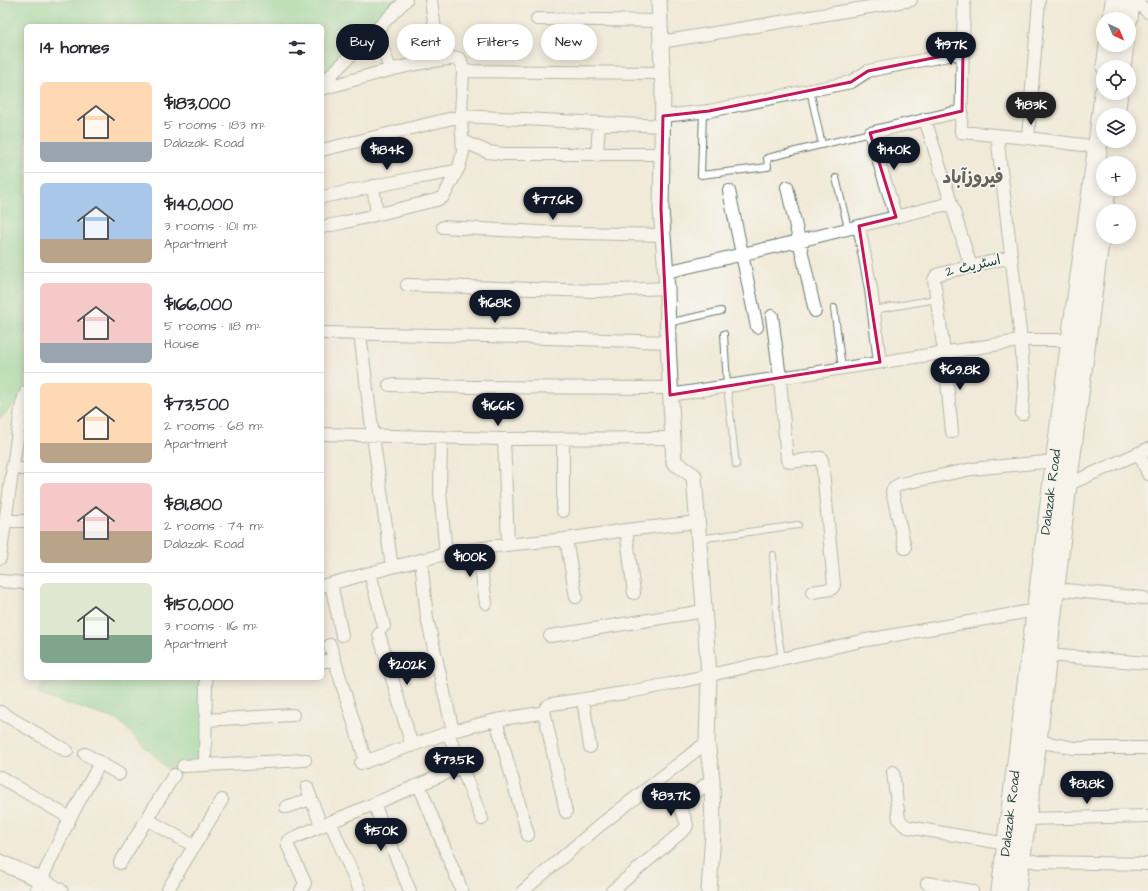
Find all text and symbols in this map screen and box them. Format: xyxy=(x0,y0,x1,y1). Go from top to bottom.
north arrow xyxy=(1096,12,1136,52)
map controls xyxy=(1096,12,1136,244)
chip: Buy xyxy=(336,24,389,60)
chip: Rent xyxy=(397,24,455,60)
chip: Filters xyxy=(463,24,533,60)
chip: New xyxy=(541,24,597,60)
pin: $197K xyxy=(923,32,979,66)
text: 14 homes xyxy=(40,36,110,60)
text: $197K xyxy=(935,36,967,54)
icon: filters xyxy=(286,37,308,59)
button: locate xyxy=(1096,60,1136,100)
text: $183,000 xyxy=(164,92,231,116)
pin: $183K xyxy=(1003,92,1059,126)
text: $183K xyxy=(1015,96,1047,114)
icon: home xyxy=(72,98,120,146)
button: layers xyxy=(1096,108,1136,148)
text: 5 rooms · 183 m² xyxy=(164,116,266,134)
text: Dalazak Road xyxy=(164,134,244,152)
pin: $184K xyxy=(359,137,415,171)
pin: $140K xyxy=(866,137,922,171)
text: $184K xyxy=(370,141,404,159)
text: $140K xyxy=(877,141,911,159)
button: + xyxy=(1096,156,1136,196)
district label: فیروزآباد xyxy=(942,165,1004,190)
pin: $77.6K xyxy=(520,187,586,221)
text: $77.6K xyxy=(532,191,574,209)
text: $140,000 xyxy=(164,193,233,217)
icon: home xyxy=(72,199,120,247)
button: − xyxy=(1096,204,1136,244)
text: 3 rooms · 101 m² xyxy=(164,217,258,235)
text: Apartment xyxy=(164,235,228,253)
street label: اسٹریٹ 2 xyxy=(943,250,1003,282)
pin: $168K xyxy=(467,290,523,324)
text: $166,000 xyxy=(164,293,232,317)
text: $168K xyxy=(478,294,512,312)
icon: home xyxy=(72,299,120,347)
text: 5 rooms · 118 m² xyxy=(164,317,261,335)
text: House xyxy=(164,335,199,353)
pin: $69.8K xyxy=(927,357,993,391)
text: $69.8K xyxy=(940,361,980,379)
text: $73,500 xyxy=(164,393,229,417)
pin: $166K xyxy=(470,393,526,427)
text: $166K xyxy=(481,397,515,415)
icon: home xyxy=(72,399,120,447)
text: 2 rooms · 68 m² xyxy=(164,417,264,435)
text: Apartment xyxy=(164,435,228,453)
street label: Dalazak Road xyxy=(1036,448,1066,536)
text: $81,800 xyxy=(164,493,222,517)
icon: home xyxy=(72,499,120,547)
text: 2 rooms · 74 m² xyxy=(164,517,264,535)
text: Dalazak Road xyxy=(164,535,244,553)
pin: $100K xyxy=(442,544,498,578)
text: $100K xyxy=(453,548,487,566)
text: $150,000 xyxy=(164,593,234,617)
icon: home xyxy=(72,599,120,647)
text: 3 rooms · 116 m² xyxy=(164,617,258,635)
text: Apartment xyxy=(164,635,228,653)
pin: $202K xyxy=(379,652,435,686)
text: $202K xyxy=(388,656,426,674)
pin: $73.5K xyxy=(421,747,487,781)
text: $73.5K xyxy=(434,751,474,769)
street label: Dalazak Road xyxy=(995,770,1026,857)
pin: $81.8K xyxy=(1054,771,1120,805)
text: $81.8K xyxy=(1069,775,1105,793)
pin: $83.7K xyxy=(638,783,704,817)
text: $83.7K xyxy=(651,787,691,805)
pin: $150K xyxy=(353,818,409,852)
text: $150K xyxy=(364,822,398,840)

